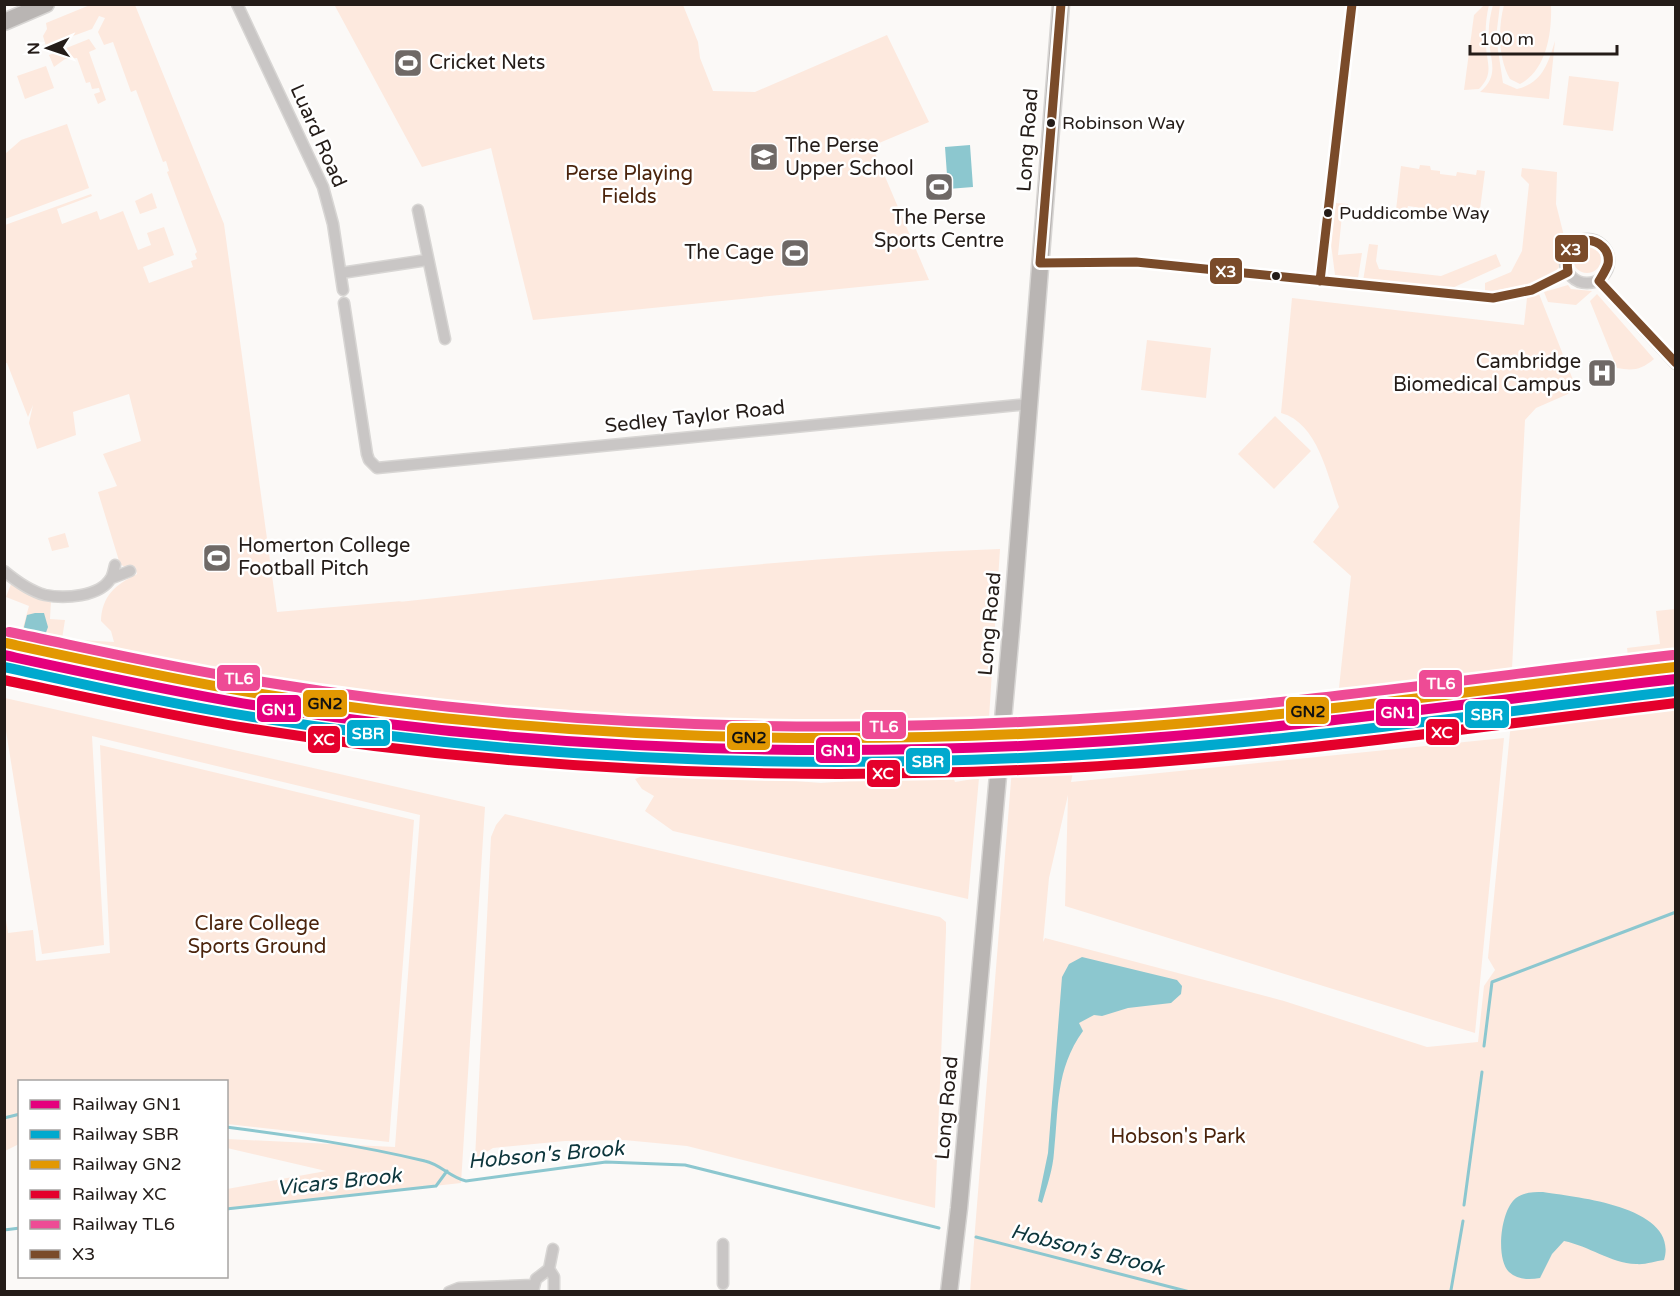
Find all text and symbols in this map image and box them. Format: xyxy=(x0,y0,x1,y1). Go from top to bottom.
north arrow xyxy=(18,18,78,78)
scale bar xyxy=(1470,18,1617,56)
text: 100 m xyxy=(1479,28,1534,50)
text: N xyxy=(24,42,44,55)
sports icon: Cricket Nets xyxy=(392,47,424,79)
place label: Cricket Nets xyxy=(429,51,545,75)
street label: Luard Road xyxy=(285,81,351,191)
street label: Long Road xyxy=(1012,87,1044,193)
place label: Robinson Way xyxy=(1062,112,1185,134)
marker: Robinson Way xyxy=(1045,117,1057,129)
place label: The Perse Upper School xyxy=(785,134,914,181)
school or university icon: The Perse Upper School xyxy=(748,141,780,173)
park label: Perse Playing Fields xyxy=(565,162,693,209)
sports icon: The Perse Sports Centre xyxy=(923,171,955,203)
place label: Puddicombe Way xyxy=(1339,202,1490,224)
place label: The Perse Sports Centre xyxy=(874,206,1004,253)
marker: Puddicombe Way xyxy=(1322,207,1334,219)
line badge: X3 xyxy=(1554,234,1589,263)
sports icon: The Cage xyxy=(779,237,811,269)
text: X3 xyxy=(1561,240,1581,260)
place label: The Cage xyxy=(684,241,774,265)
line badge: X3 xyxy=(1209,257,1243,285)
text: X3 xyxy=(1216,262,1236,282)
unlabelled marker xyxy=(1270,270,1282,282)
place label: Cambridge Biomedical Campus xyxy=(1393,350,1581,397)
hospital icon: Cambridge Biomedical Campus xyxy=(1586,357,1618,389)
street label: Sedley Taylor Road xyxy=(604,396,786,438)
place label: Homerton College Football Pitch xyxy=(238,534,410,581)
sports icon: Homerton College Football Pitch xyxy=(201,542,233,574)
street label: Long Road xyxy=(974,571,1006,677)
line badge: TL6 xyxy=(216,664,261,692)
text: TL6 xyxy=(223,669,254,689)
line badge: TL6 xyxy=(1418,669,1463,698)
text: TL6 xyxy=(1425,674,1456,694)
line badge: GN2 xyxy=(302,689,348,718)
line badge: GN1 xyxy=(256,694,302,723)
text: GN2 xyxy=(307,694,343,714)
line badge: GN2 xyxy=(1285,696,1330,725)
line badge: GN1 xyxy=(1375,698,1420,727)
text: GN1 xyxy=(261,700,297,720)
line badge: SBR xyxy=(1464,700,1510,729)
text: GN2 xyxy=(1290,702,1326,722)
text: GN1 xyxy=(1380,703,1416,723)
text: SBR xyxy=(1471,705,1503,725)
line badge: TL6 xyxy=(861,711,907,740)
text: TL6 xyxy=(868,717,899,737)
line badge: XC xyxy=(1425,718,1460,746)
line badge: SBR xyxy=(346,719,391,747)
line badge: GN2 xyxy=(726,722,771,751)
text: XC xyxy=(1431,723,1453,743)
text: SBR xyxy=(352,724,384,744)
line badge: XC xyxy=(307,725,341,754)
text: GN2 xyxy=(731,728,767,748)
text: XC xyxy=(313,730,335,750)
line badge: GN1 xyxy=(815,736,861,764)
text: GN1 xyxy=(820,741,856,761)
line badge: SBR xyxy=(905,747,951,775)
text: SBR xyxy=(912,752,944,772)
line badge: XC xyxy=(866,759,901,788)
text: XC xyxy=(872,764,894,784)
park label: Clare College Sports Ground xyxy=(188,912,326,959)
street label: Long Road xyxy=(931,1055,963,1161)
legend xyxy=(18,1080,228,1278)
text: Railway GN1 xyxy=(72,1093,182,1115)
text: Railway SBR xyxy=(72,1123,179,1145)
park label: Hobson's Park xyxy=(1110,1125,1246,1149)
water label: Hobson's Brook xyxy=(467,1136,627,1174)
text: Railway GN2 xyxy=(72,1153,182,1175)
water label: Vicars Brook xyxy=(275,1163,404,1201)
text: Railway XC xyxy=(72,1183,166,1205)
text: Railway TL6 xyxy=(72,1213,175,1235)
water label: Hobson's Brook xyxy=(1008,1219,1167,1281)
text: X3 xyxy=(72,1243,95,1265)

